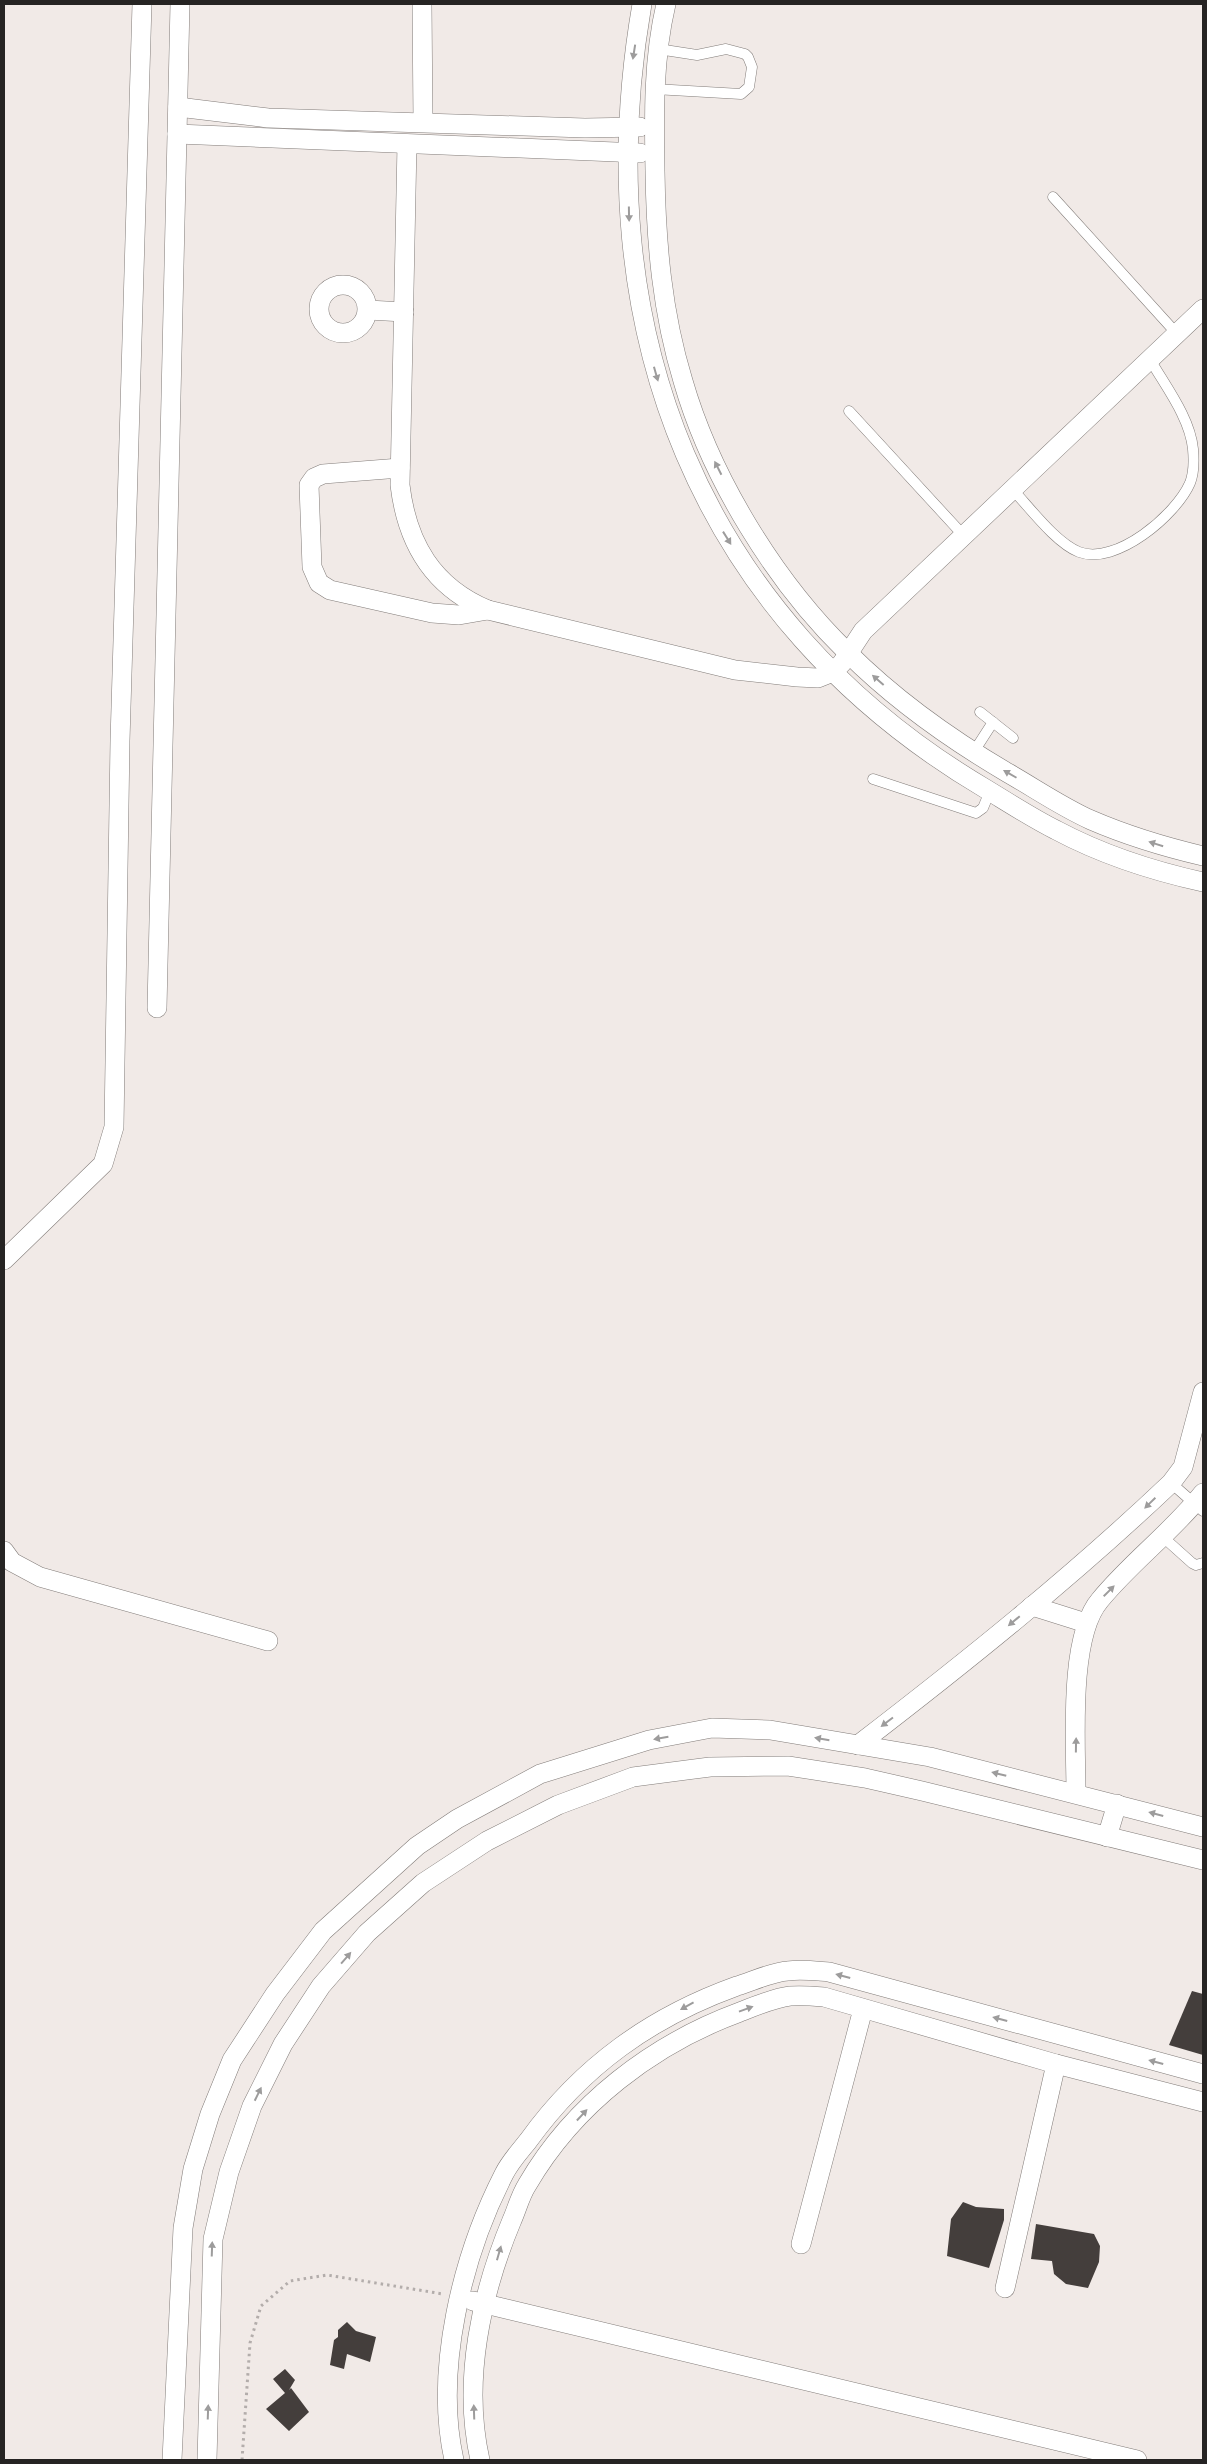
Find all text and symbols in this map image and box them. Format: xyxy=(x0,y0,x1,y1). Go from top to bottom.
one-way arrow xyxy=(630,44,638,60)
one-way arrow xyxy=(625,206,633,222)
one-way arrow xyxy=(652,366,660,381)
one-way arrow xyxy=(714,461,722,475)
one-way arrow xyxy=(723,532,732,545)
one-way arrow xyxy=(872,674,884,686)
one-way arrow xyxy=(1003,770,1016,779)
one-way arrow xyxy=(1148,839,1163,847)
one-way arrow xyxy=(1144,1497,1156,1509)
one-way arrow xyxy=(1103,1585,1115,1597)
one-way arrow xyxy=(1008,1615,1020,1626)
one-way arrow xyxy=(881,1717,894,1728)
one-way arrow xyxy=(653,1734,669,1742)
one-way arrow xyxy=(814,1734,830,1742)
one-way arrow xyxy=(1072,1736,1080,1752)
one-way arrow xyxy=(991,1770,1006,1778)
one-way arrow xyxy=(1149,1810,1164,1818)
one-way arrow xyxy=(340,1951,351,1964)
one-way arrow xyxy=(835,1971,850,1979)
one-way arrow xyxy=(680,2002,694,2010)
one-way arrow xyxy=(739,2005,754,2013)
one-way arrow xyxy=(992,2014,1007,2022)
one-way arrow xyxy=(1149,2057,1164,2065)
one-way arrow xyxy=(254,2087,262,2101)
one-way arrow xyxy=(576,2109,588,2121)
one-way arrow xyxy=(209,2241,217,2257)
one-way arrow xyxy=(496,2245,504,2260)
one-way arrow xyxy=(204,2403,212,2419)
one-way arrow xyxy=(470,2404,478,2420)

